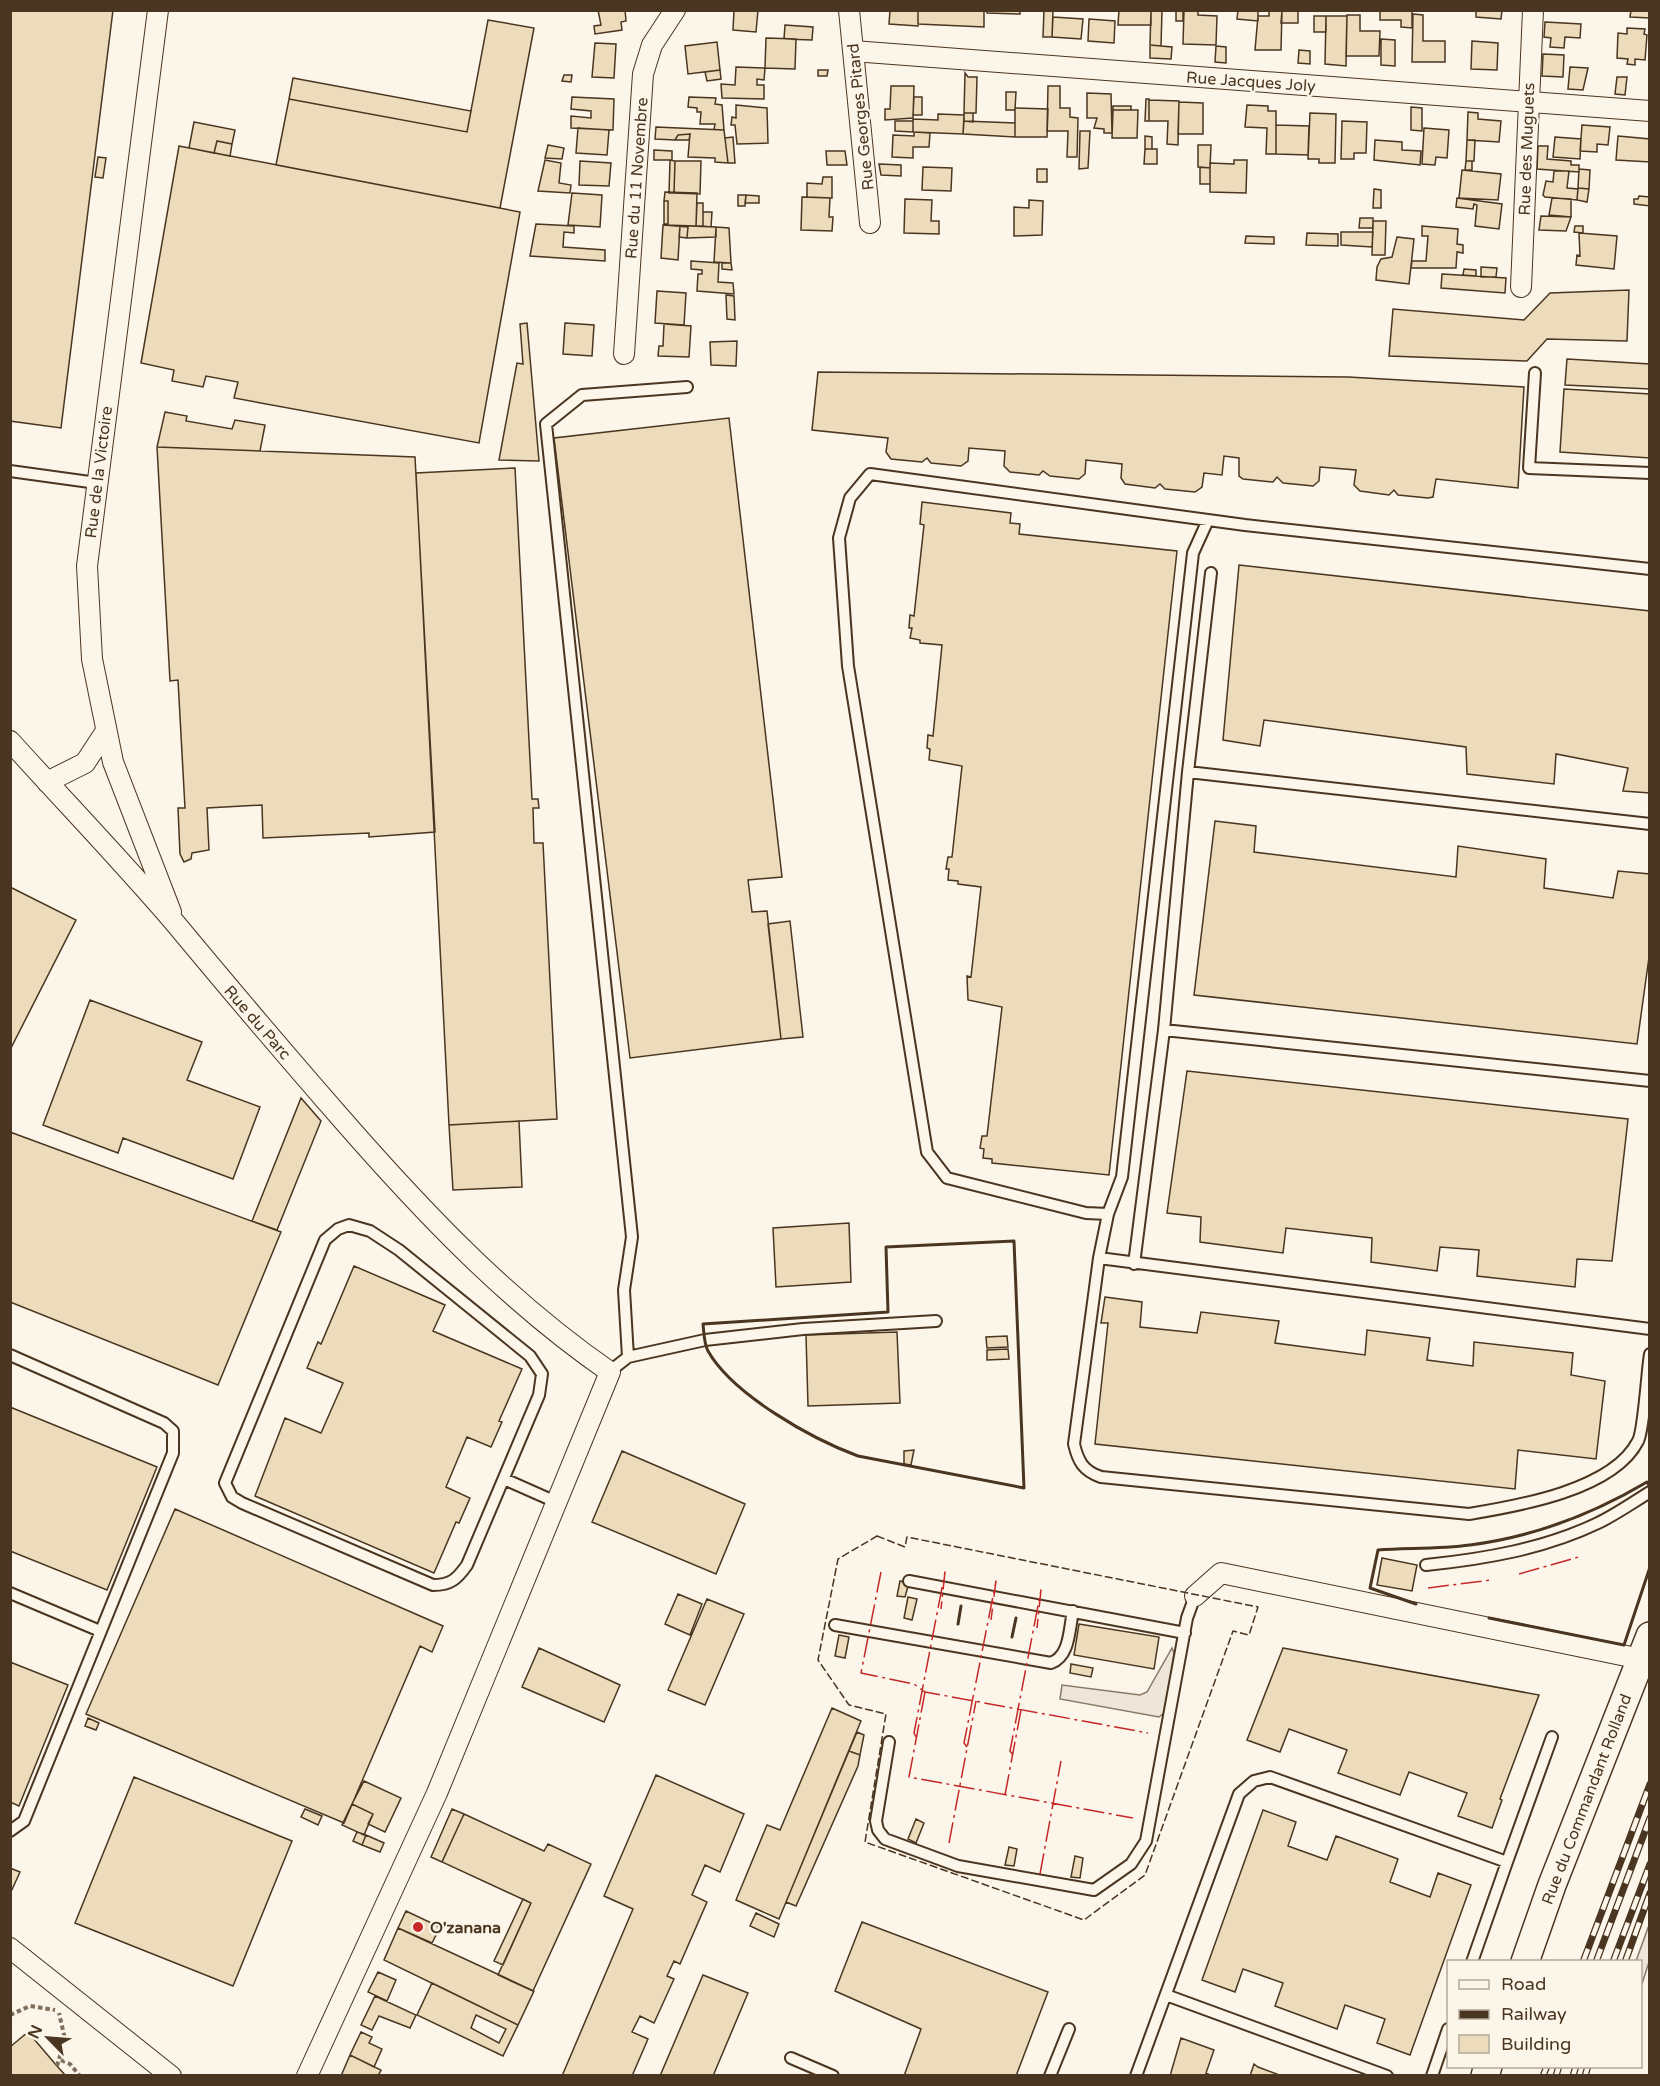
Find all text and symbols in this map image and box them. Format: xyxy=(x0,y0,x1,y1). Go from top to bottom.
street label: Rue Georges Pitard xyxy=(843,42,879,191)
street label: Rue Jacques Joly xyxy=(1186,67,1317,97)
street label: Rue des Muguets xyxy=(1515,82,1539,216)
street label: Rue du 11 Novembre xyxy=(621,97,653,260)
street label: Rue de la Victoire xyxy=(81,405,117,539)
street label: Rue du Parc xyxy=(219,981,295,1064)
street label: Rue du Commandant Rolland xyxy=(1537,1691,1636,1907)
place label: O'zanana xyxy=(430,1918,501,1938)
marker: O'zanana xyxy=(411,1920,425,1934)
legend xyxy=(1447,1960,1642,2068)
text: Road xyxy=(1501,1973,1546,1995)
text: Railway xyxy=(1501,2003,1567,2025)
north arrow xyxy=(18,2008,78,2068)
text: N xyxy=(24,2022,47,2042)
text: Building xyxy=(1501,2033,1571,2055)

